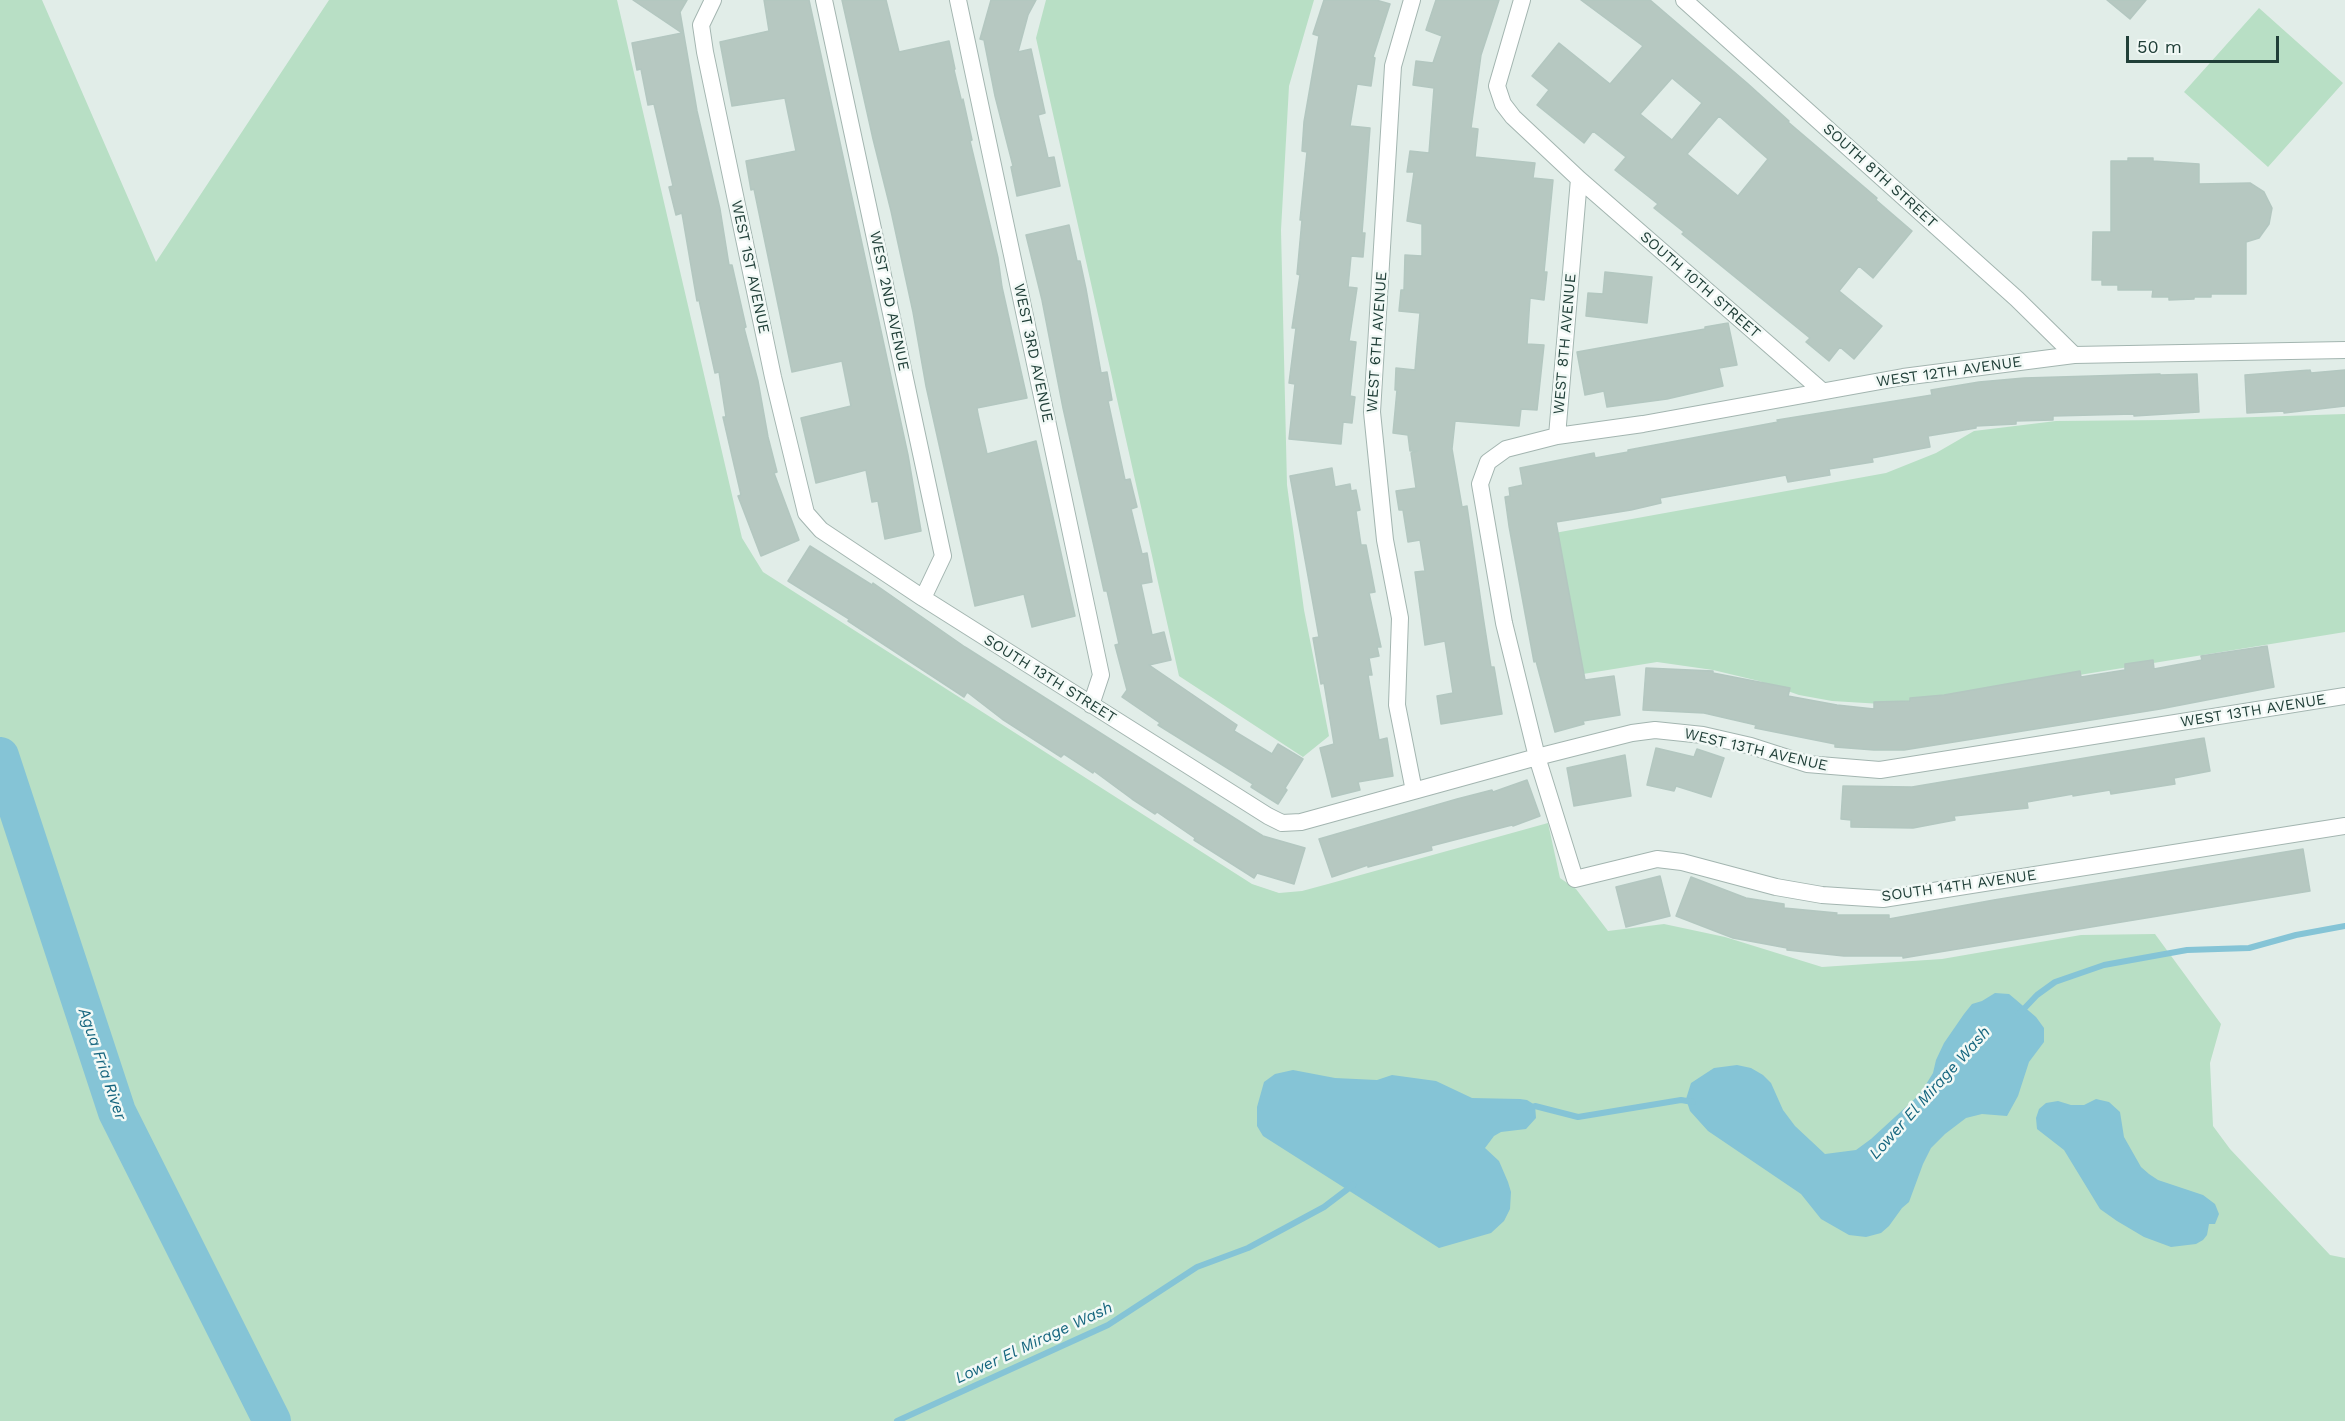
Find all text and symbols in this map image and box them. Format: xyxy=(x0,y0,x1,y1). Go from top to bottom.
scale bar xyxy=(2129,24,2282,62)
text: 50 m xyxy=(2137,36,2182,57)
street label: SOUTH 8TH STREET xyxy=(1819,120,1941,232)
street label: WEST 1ST AVENUE xyxy=(727,199,773,335)
street label: SOUTH 10TH STREET xyxy=(1636,228,1764,342)
street label: WEST 2ND AVENUE xyxy=(865,229,913,373)
street label: WEST 6TH AVENUE xyxy=(1363,271,1391,413)
street label: WEST 8TH AVENUE xyxy=(1550,273,1580,415)
street label: WEST 3RD AVENUE xyxy=(1009,282,1057,424)
street label: WEST 12TH AVENUE xyxy=(1875,353,2023,391)
street label: SOUTH 13TH STREET xyxy=(980,631,1120,727)
street label: WEST 13TH AVENUE xyxy=(2179,691,2327,731)
street label: WEST 13TH AVENUE xyxy=(1683,725,1829,775)
street label: SOUTH 14TH AVENUE xyxy=(1880,866,2038,906)
water label: Agua Fria River xyxy=(74,1006,130,1122)
water label: Lower El Mirage Wash xyxy=(1865,1023,1995,1163)
water label: Lower El Mirage Wash xyxy=(952,1298,1116,1388)

